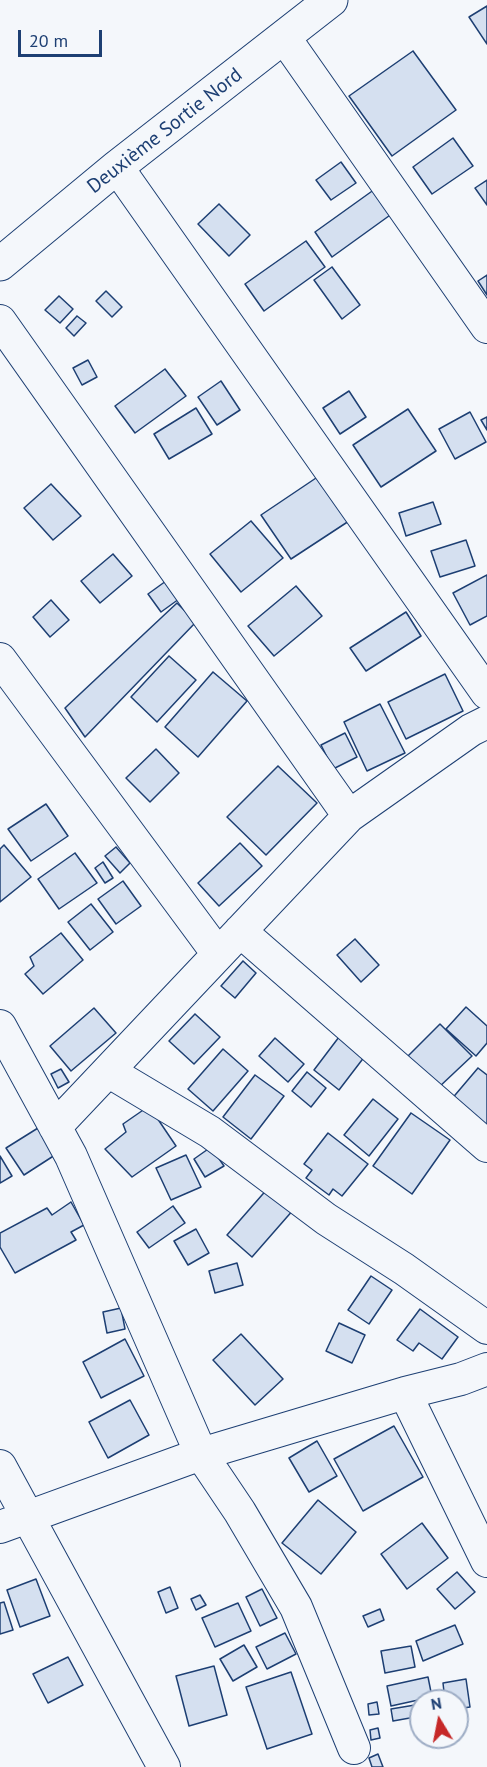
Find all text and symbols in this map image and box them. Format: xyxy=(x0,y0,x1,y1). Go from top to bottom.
scale bar xyxy=(21,18,105,56)
text: 20 m xyxy=(29,29,68,52)
street label: Deuxième Sortie Nord xyxy=(83,63,247,199)
north arrow xyxy=(409,1689,469,1749)
text: N xyxy=(429,1692,443,1714)

